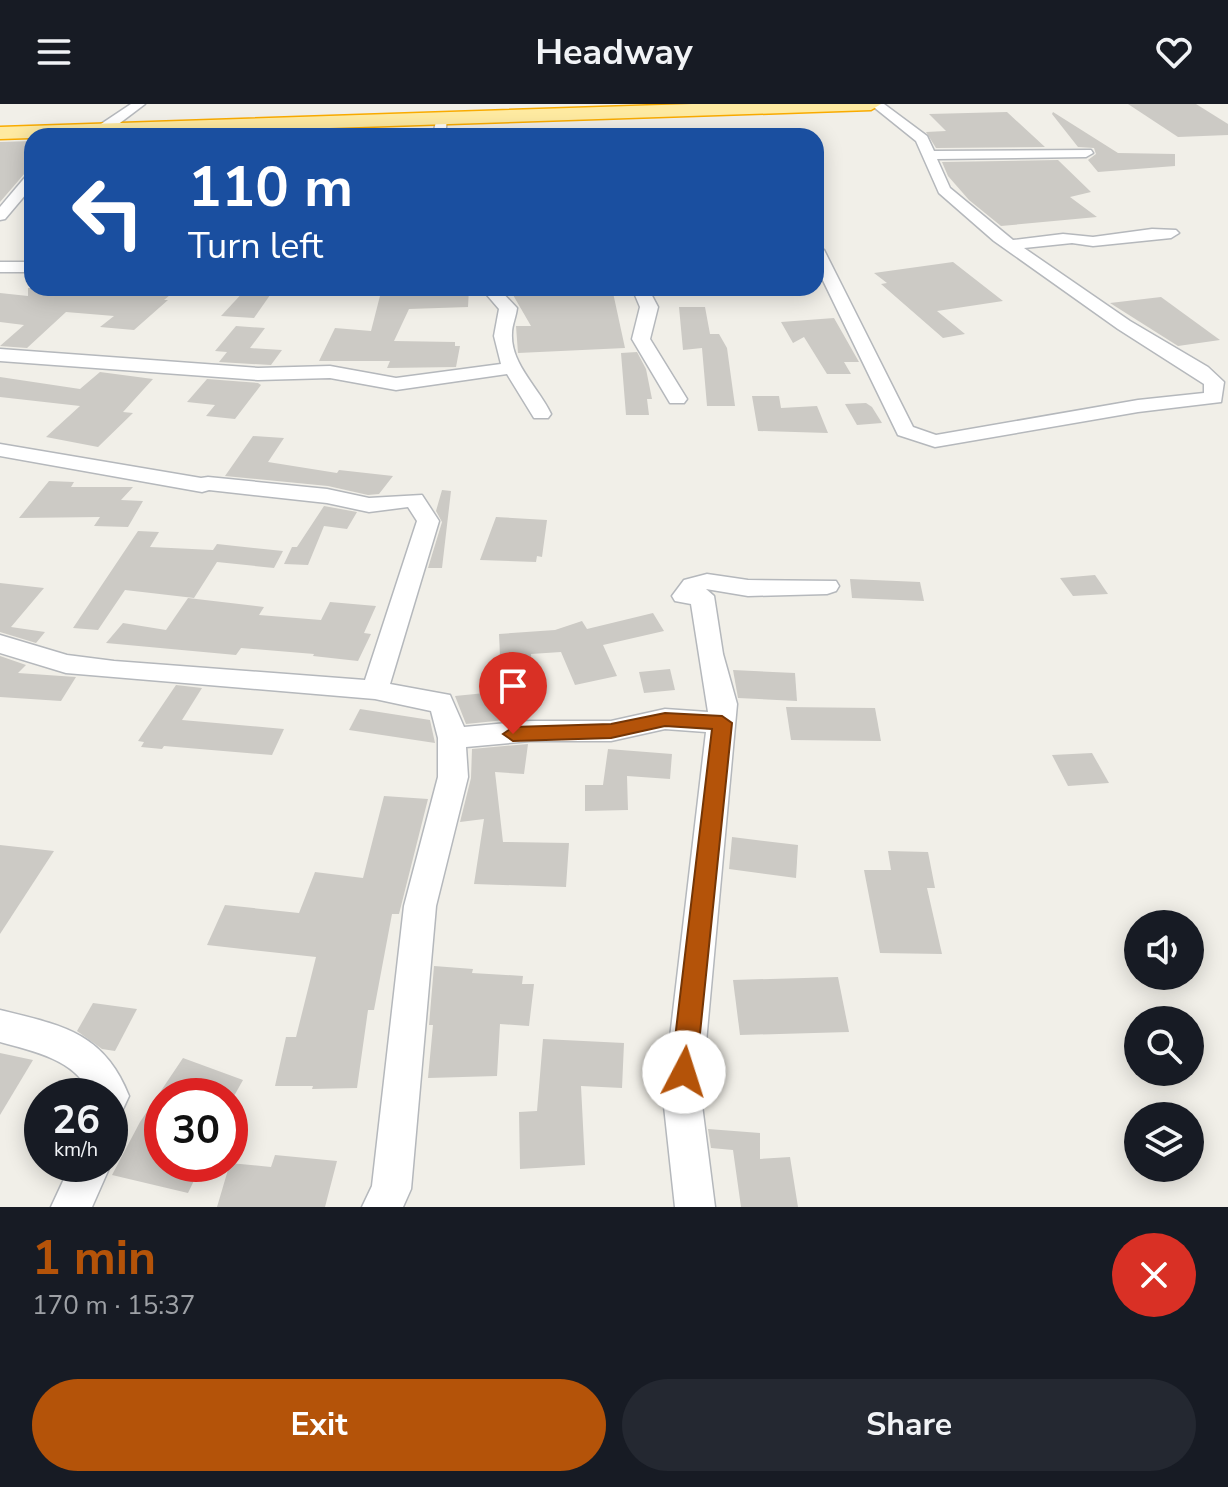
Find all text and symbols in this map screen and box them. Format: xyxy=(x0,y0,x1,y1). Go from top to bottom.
text: Headway xyxy=(535,28,693,77)
icon: menu xyxy=(32,30,76,74)
icon: heart xyxy=(1152,30,1196,74)
text: 110 m xyxy=(188,149,353,226)
icon: left xyxy=(56,160,160,264)
text: Turn left xyxy=(188,222,323,271)
pin xyxy=(479,652,547,734)
icon: arrive xyxy=(491,664,535,708)
map controls xyxy=(1124,910,1204,1182)
button: sound xyxy=(1124,910,1204,990)
button: search xyxy=(1124,1006,1204,1086)
position arrow xyxy=(642,1030,726,1114)
speed limit sign: 30 xyxy=(144,1078,248,1182)
text: 26 xyxy=(52,1093,100,1147)
button: layers xyxy=(1124,1102,1204,1182)
text: km/h xyxy=(54,1136,98,1163)
text: 1 min xyxy=(32,1225,156,1291)
button: close xyxy=(1112,1233,1196,1317)
text: 170 m · 15:37 xyxy=(32,1288,195,1323)
button: Exit xyxy=(32,1379,606,1471)
button: Share xyxy=(622,1379,1196,1471)

